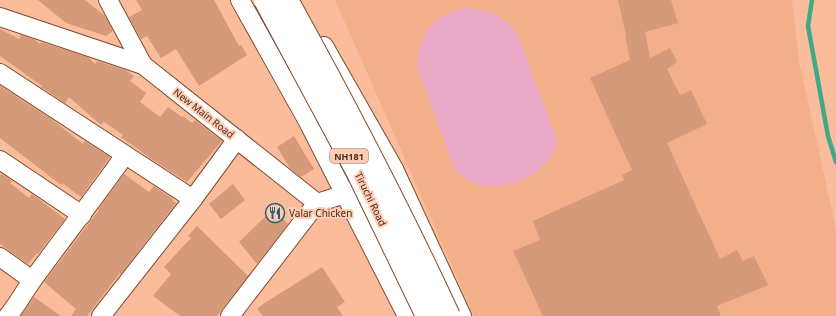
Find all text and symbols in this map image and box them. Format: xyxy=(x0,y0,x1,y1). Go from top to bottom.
street label: New Main Road xyxy=(171,85,237,141)
road number: NH181 xyxy=(330,149,368,163)
street label: Tiruchi Road xyxy=(352,170,390,228)
restaurant icon: Valar Chicken xyxy=(264,202,286,224)
place label: Valar Chicken xyxy=(289,206,352,220)

